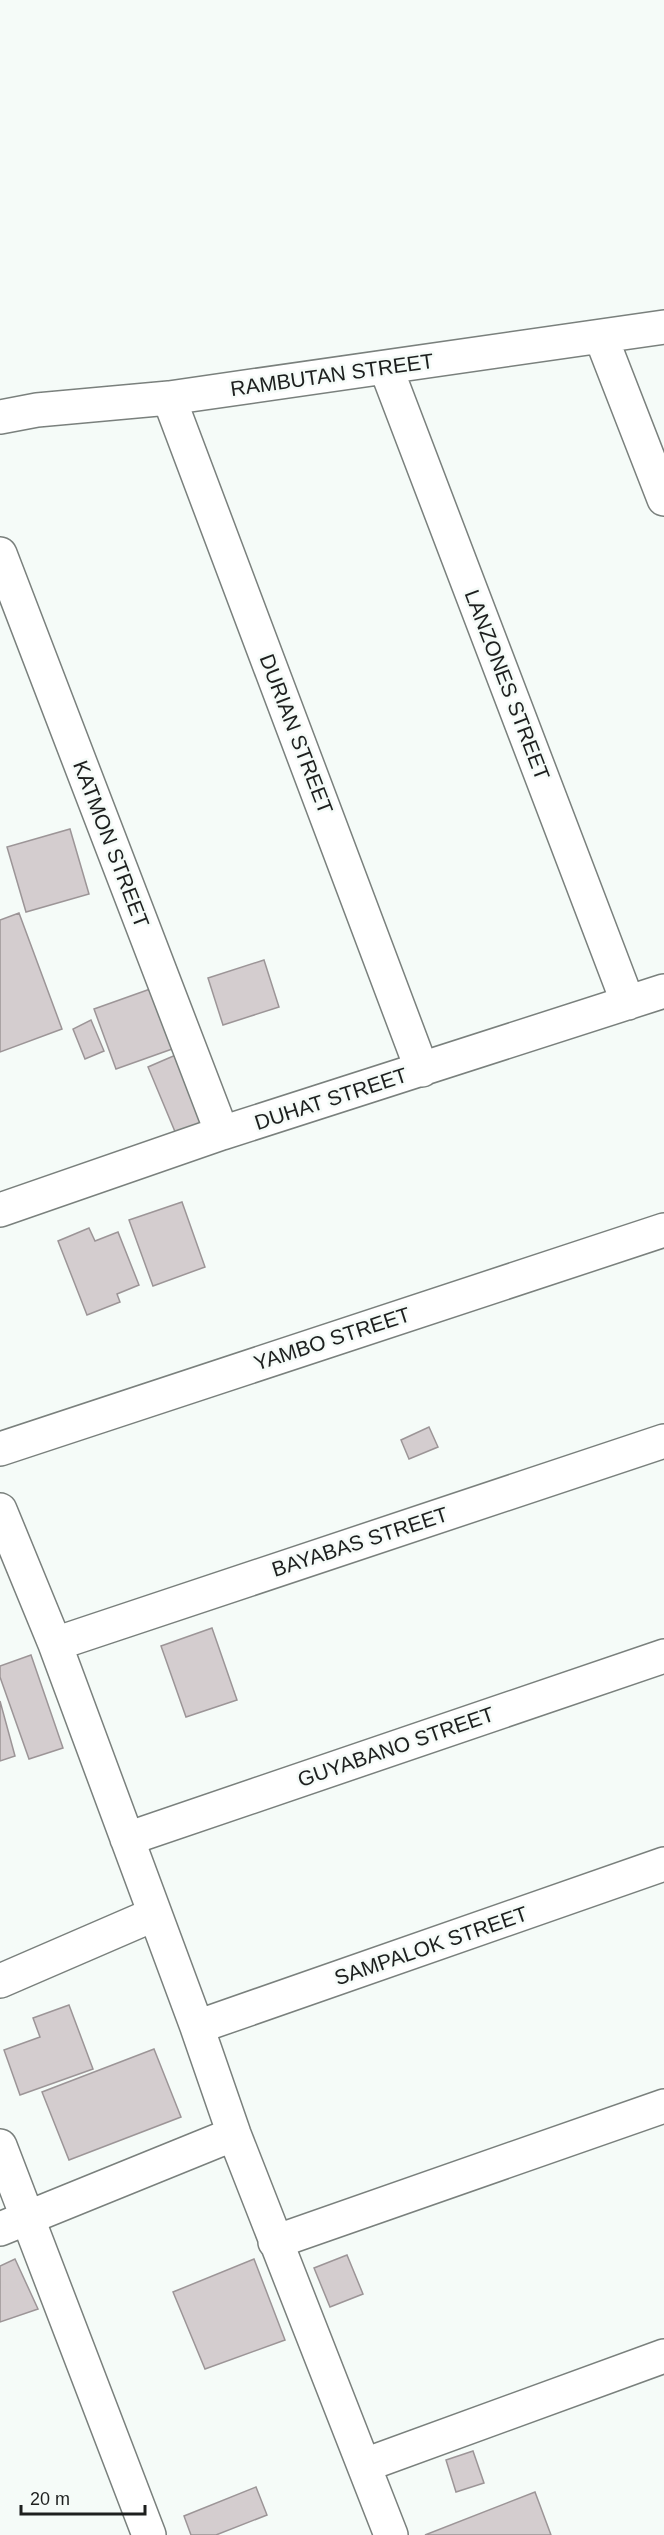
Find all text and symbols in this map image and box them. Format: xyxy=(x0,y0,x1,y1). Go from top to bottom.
street label: RAMBUTAN STREET xyxy=(229,349,435,400)
street label: LANZONES STREET xyxy=(461,586,554,783)
street label: DURIAN STREET xyxy=(255,651,338,817)
street label: KATMON STREET xyxy=(69,757,154,931)
street label: DUHAT STREET xyxy=(252,1063,410,1134)
street label: YAMBO STREET xyxy=(251,1302,413,1375)
street label: BAYABAS STREET xyxy=(269,1502,451,1581)
street label: GUYABANO STREET xyxy=(295,1702,497,1791)
street label: SAMPALOK STREET xyxy=(331,1902,531,1989)
scale bar xyxy=(21,2478,146,2516)
text: 20 m xyxy=(30,2489,70,2509)

